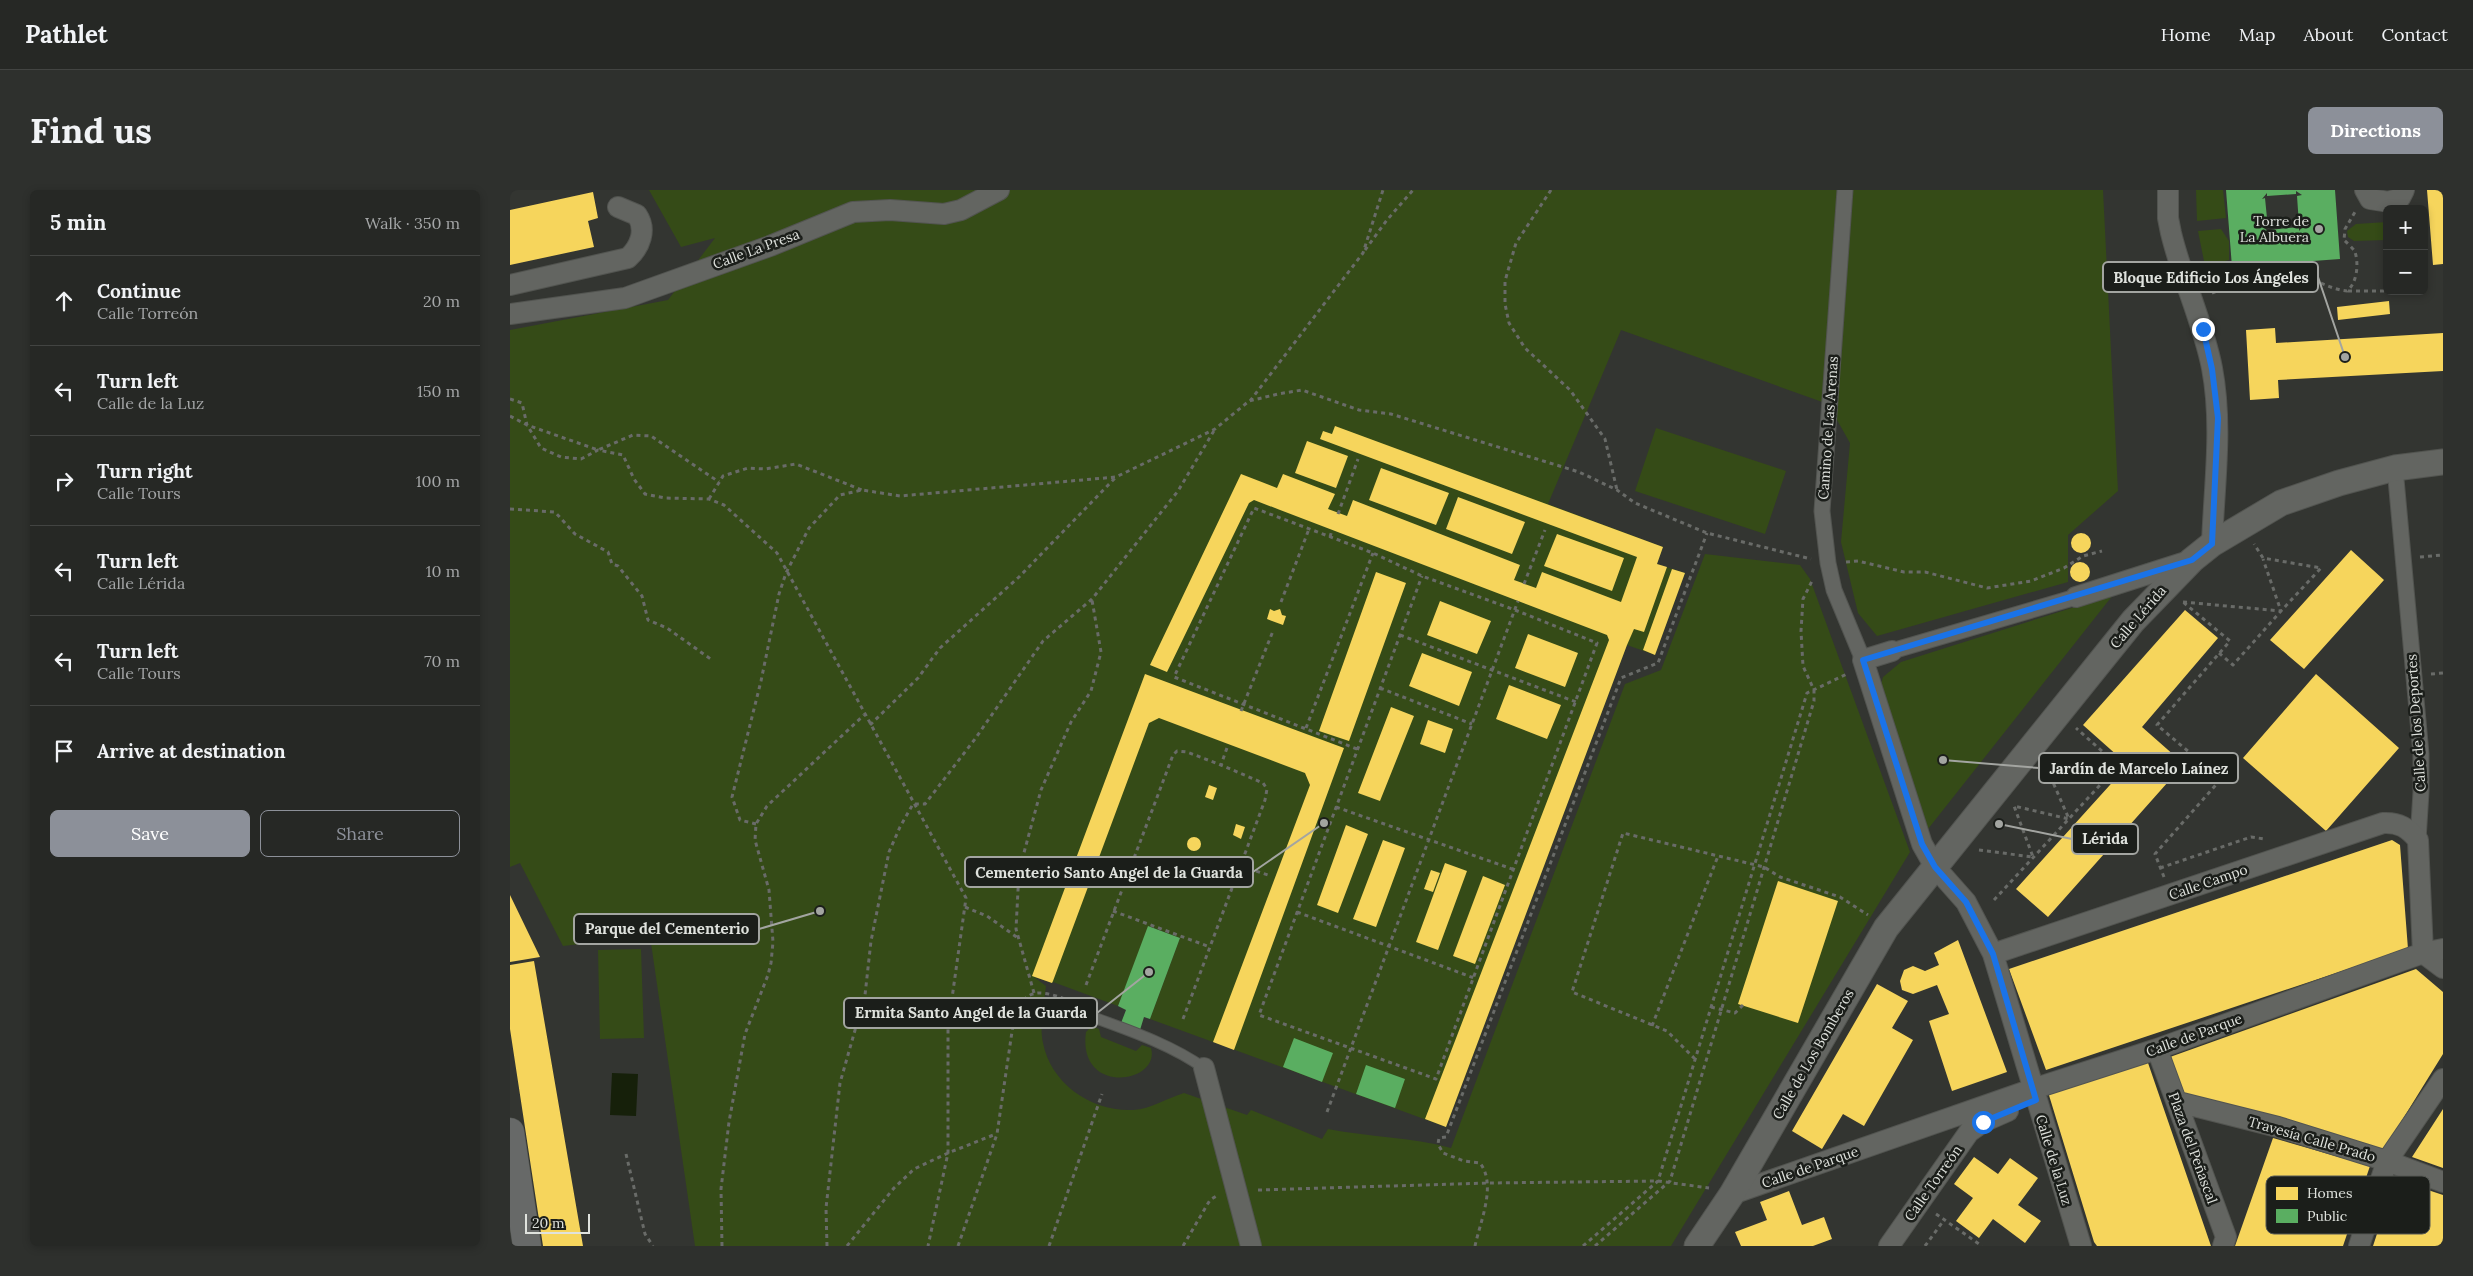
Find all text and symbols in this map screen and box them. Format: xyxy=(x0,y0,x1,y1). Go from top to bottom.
text: Pathlet xyxy=(25,19,108,50)
text: Home xyxy=(2161,23,2211,46)
text: Map xyxy=(2239,23,2275,46)
text: About xyxy=(2303,23,2353,46)
text: Contact xyxy=(2381,23,2448,46)
button: Directions xyxy=(2308,107,2443,154)
text: Find us xyxy=(30,108,152,153)
map controls xyxy=(2383,205,2428,295)
button: + xyxy=(2383,205,2428,250)
text: 5 min xyxy=(50,209,106,236)
place label: Torre de La Albuera xyxy=(2240,212,2309,246)
text: Walk · 350 m xyxy=(365,213,460,233)
marker: Torre de La Albuera xyxy=(2313,223,2325,235)
street label: Calle La Presa xyxy=(710,225,802,273)
button: − xyxy=(2383,250,2428,295)
callout: Bloque Edificio Los Ángeles xyxy=(2103,262,2318,292)
text: Bloque Edificio Los Ángeles xyxy=(2113,268,2309,287)
text: Continue xyxy=(97,279,181,303)
icon: ahead xyxy=(50,287,78,315)
text: 20 m xyxy=(423,291,460,311)
text: Calle Torreón xyxy=(97,303,198,323)
route end xyxy=(2192,318,2215,341)
street label: Camino de Las Arenas xyxy=(1814,356,1842,500)
text: Turn left xyxy=(97,369,178,393)
icon: left xyxy=(50,377,78,405)
text: 150 m xyxy=(417,381,460,401)
text: Calle de la Luz xyxy=(97,393,204,413)
text: Turn right xyxy=(97,459,193,483)
icon: right xyxy=(50,467,78,495)
text: 100 m xyxy=(416,471,460,491)
text: Calle Tours xyxy=(97,483,181,503)
text: Turn left xyxy=(97,549,178,573)
icon: left xyxy=(50,557,78,585)
text: 10 m xyxy=(426,561,460,581)
text: Calle Lérida xyxy=(97,573,185,593)
street label: Calle Lérida xyxy=(2106,582,2170,652)
text: Turn left xyxy=(97,639,178,663)
icon: left xyxy=(50,647,78,675)
text: 70 m xyxy=(424,651,460,671)
street label: Calle de los Deportes xyxy=(2402,654,2430,792)
text: Calle Tours xyxy=(97,663,181,683)
icon: arrive xyxy=(50,737,78,765)
text: Arrive at destination xyxy=(97,739,286,763)
callout: Jardín de Marcelo Laínez xyxy=(2039,753,2238,783)
text: Jardín de Marcelo Laínez xyxy=(2049,759,2229,778)
button: Save xyxy=(50,810,250,857)
button: Share xyxy=(260,810,460,857)
callout: Lérida xyxy=(2072,824,2138,854)
text: Lérida xyxy=(2082,829,2128,848)
callout: Cementerio Santo Angel de la Guarda xyxy=(965,857,1253,887)
street label: Calle Campo xyxy=(2166,860,2250,904)
text: Cementerio Santo Angel de la Guarda xyxy=(975,863,1243,882)
callout: Parque del Cementerio xyxy=(574,914,759,944)
text: Parque del Cementerio xyxy=(585,919,750,938)
street label: Calle de Los Bomberos xyxy=(1768,986,1858,1122)
callout: Ermita Santo Angel de la Guarda xyxy=(844,998,1097,1028)
text: Ermita Santo Angel de la Guarda xyxy=(855,1003,1087,1022)
street label: Calle de Parque xyxy=(2143,1009,2245,1061)
street label: Plaza del Peñascal xyxy=(2164,1090,2222,1206)
route start xyxy=(1972,1111,1995,1134)
street label: Calle de la Luz xyxy=(2032,1112,2076,1208)
street label: Travesía Calle Prado xyxy=(2246,1112,2378,1166)
street label: Calle Torreón xyxy=(1900,1141,1966,1224)
street label: Calle de Parque xyxy=(1759,1142,1861,1192)
legend xyxy=(2266,1176,2430,1234)
text: Homes xyxy=(2307,1184,2352,1202)
text: Public xyxy=(2307,1207,2347,1225)
scale bar xyxy=(525,1211,590,1234)
text: 20 m xyxy=(532,1214,564,1232)

